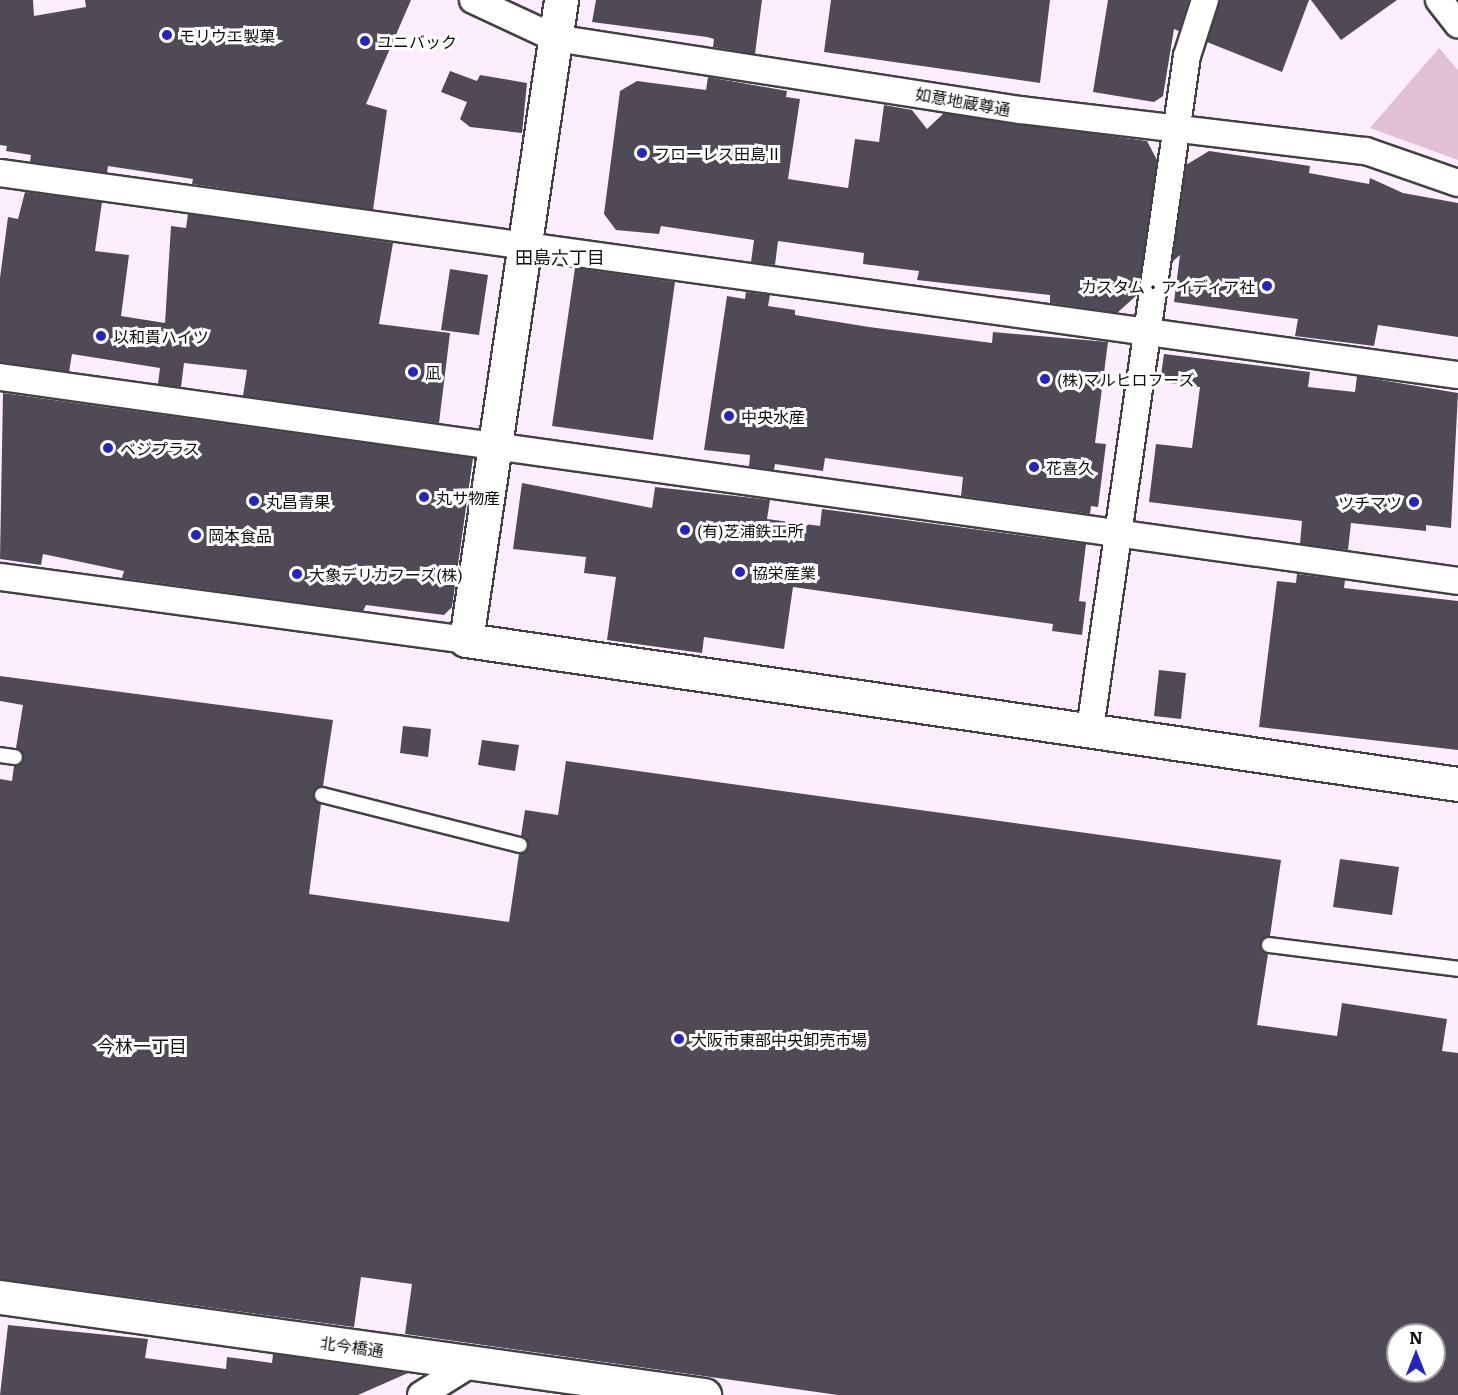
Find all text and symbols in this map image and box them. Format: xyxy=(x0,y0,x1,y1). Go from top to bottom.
place label: モリウエ製菓 xyxy=(179,25,275,45)
marker: モリウエ製菓 xyxy=(160,28,174,42)
place label: ユニバック xyxy=(377,31,457,51)
marker: ユニバック xyxy=(358,34,372,48)
street label: 如意地蔵尊通 xyxy=(914,83,1012,119)
place label: フローレス田島Ⅱ xyxy=(654,143,782,163)
marker: フローレス田島Ⅱ xyxy=(635,146,649,160)
district label: 田島六丁目 xyxy=(515,246,605,268)
place label: カスタム・アイディア社 xyxy=(1079,276,1255,296)
marker: カスタム・アイディア社 xyxy=(1260,279,1274,293)
place label: 以和貴ハイツ xyxy=(113,326,209,346)
marker: 以和貴ハイツ xyxy=(94,329,108,343)
place label: 凪 xyxy=(425,362,441,382)
marker: 凪 xyxy=(406,365,420,379)
place label: (株)マルヒロフーズ xyxy=(1057,369,1196,389)
marker: (株)マルヒロフーズ xyxy=(1038,372,1052,386)
place label: 中央水産 xyxy=(741,406,805,426)
marker: 中央水産 xyxy=(722,409,736,423)
place label: ベジプラス xyxy=(120,438,200,458)
marker: ベジプラス xyxy=(101,441,115,455)
place label: 花喜久 xyxy=(1046,457,1094,477)
marker: 花喜久 xyxy=(1027,460,1041,474)
place label: 丸サ物産 xyxy=(436,487,500,507)
marker: 丸サ物産 xyxy=(417,490,431,504)
place label: 丸昌青果 xyxy=(266,491,330,511)
place label: ツチマツ xyxy=(1338,492,1402,512)
marker: 丸昌青果 xyxy=(247,494,261,508)
marker: ツチマツ xyxy=(1407,495,1421,509)
place label: (有)芝浦鉄工所 xyxy=(697,520,804,540)
marker: (有)芝浦鉄工所 xyxy=(678,523,692,537)
place label: 岡本食品 xyxy=(208,525,272,545)
marker: 岡本食品 xyxy=(189,528,203,542)
place label: 協栄産業 xyxy=(752,562,816,582)
place label: 大象デリカフーズ(株) xyxy=(309,564,464,584)
marker: 協栄産業 xyxy=(733,565,747,579)
marker: 大象デリカフーズ(株) xyxy=(290,567,304,581)
place label: 大阪市東部中央卸売市場 xyxy=(691,1029,867,1049)
marker: 大阪市東部中央卸売市場 xyxy=(672,1032,686,1046)
district label: 今林一丁目 xyxy=(97,1035,187,1057)
north arrow xyxy=(1386,1323,1446,1383)
text: N xyxy=(1409,1325,1423,1349)
street label: 北今橋通 xyxy=(319,1332,385,1360)

